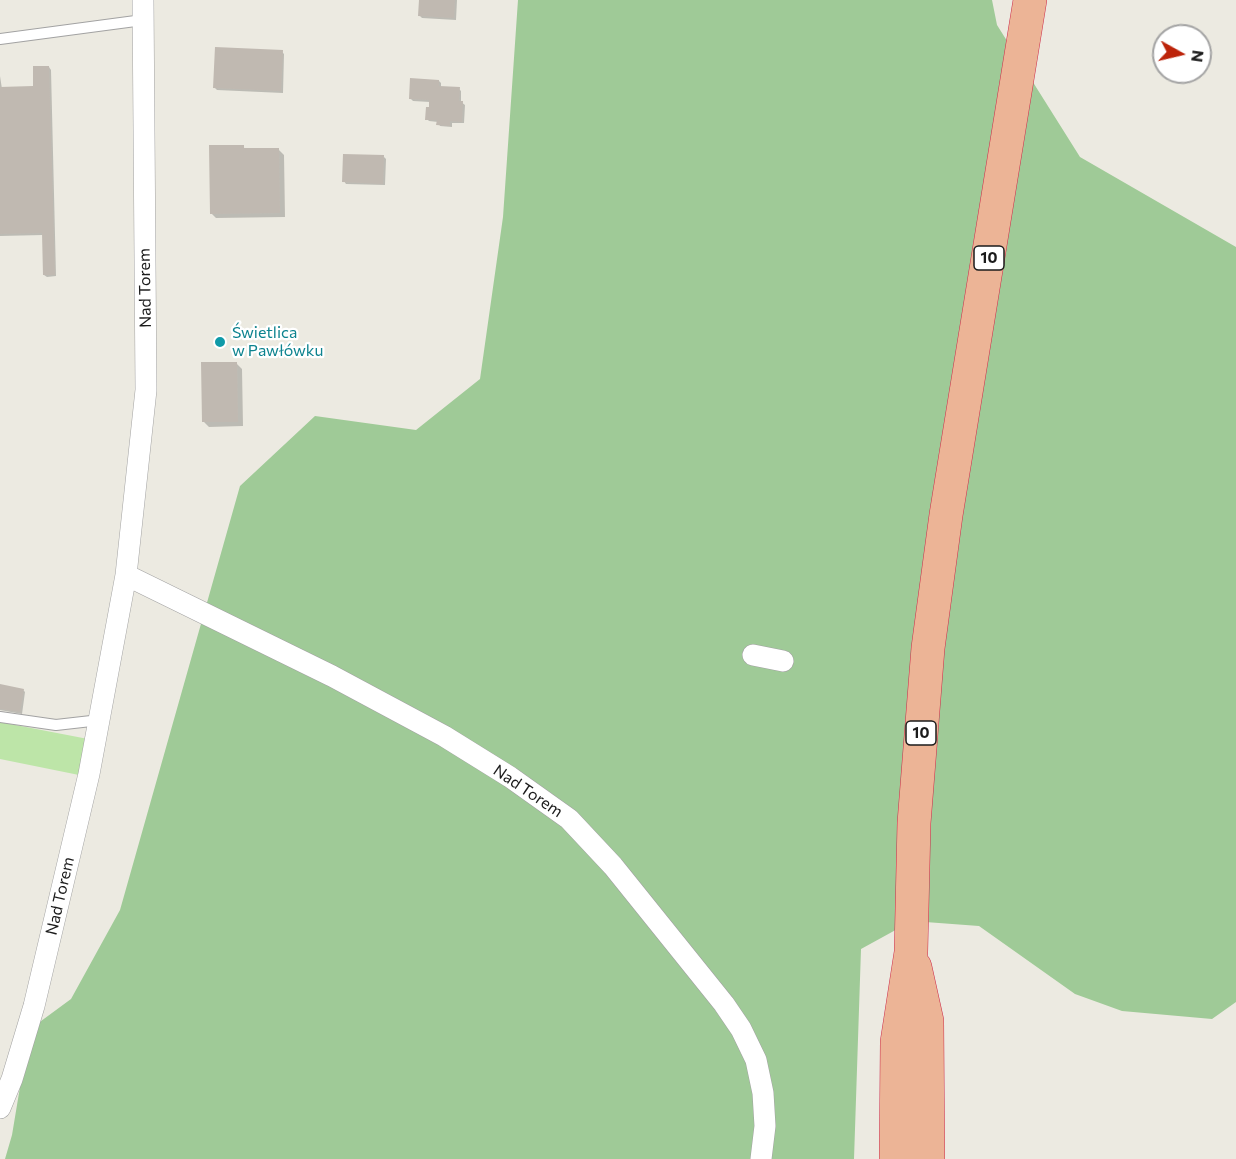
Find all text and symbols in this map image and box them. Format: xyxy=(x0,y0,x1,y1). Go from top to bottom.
north arrow xyxy=(1152,24,1212,84)
text: N xyxy=(1188,49,1209,64)
road number: 10 xyxy=(974,246,1004,270)
street label: Nad Torem xyxy=(135,248,155,328)
place label: Świetlica w Pawłówku xyxy=(232,323,323,361)
marker: Świetlica w Pawłówku xyxy=(213,335,227,349)
road number: 10 xyxy=(906,721,936,745)
street label: Nad Torem xyxy=(490,761,566,821)
street label: Nad Torem xyxy=(42,855,78,937)

